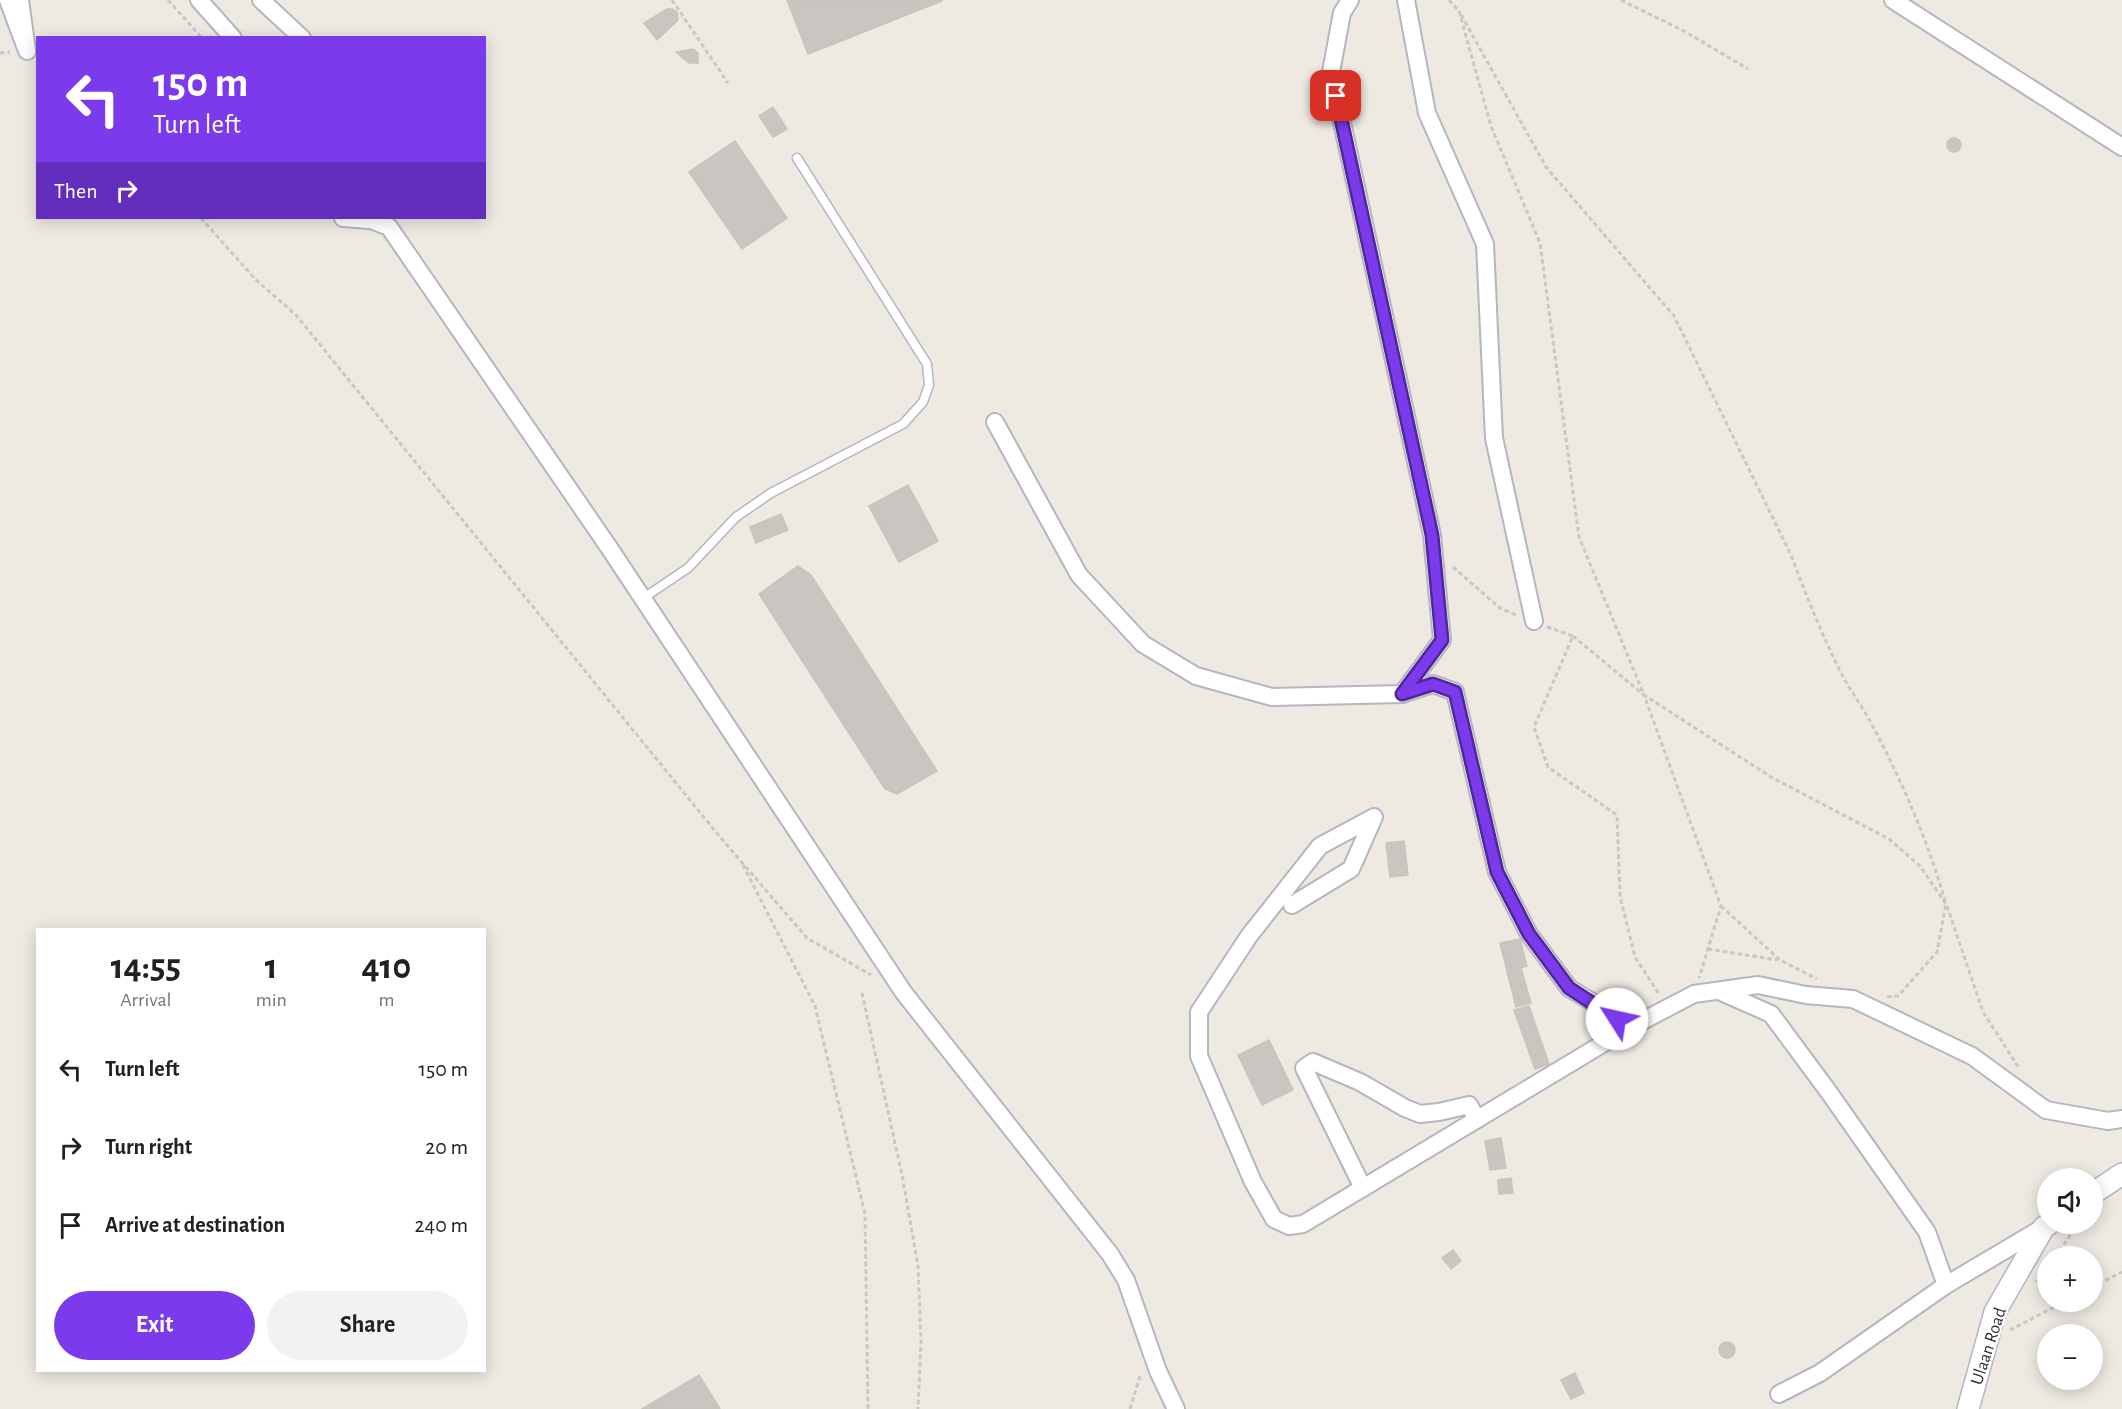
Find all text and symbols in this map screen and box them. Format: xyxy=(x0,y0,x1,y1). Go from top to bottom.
icon: left xyxy=(54,60,132,138)
text: 150 m xyxy=(153,62,248,104)
pin xyxy=(1310,70,1361,121)
icon: arrive xyxy=(1319,79,1352,112)
text: Turn left xyxy=(153,111,241,138)
icon: right xyxy=(110,174,143,207)
text: Then xyxy=(54,180,98,202)
text: 14:55 xyxy=(111,949,181,985)
text: 1 xyxy=(265,949,278,985)
text: 410 xyxy=(362,949,411,985)
position arrow xyxy=(1585,987,1649,1051)
text: Arrival xyxy=(120,990,172,1010)
text: min xyxy=(256,990,287,1010)
text: m xyxy=(378,990,394,1010)
icon: left xyxy=(54,1053,87,1086)
text: Turn left xyxy=(105,1058,179,1080)
text: 150 m xyxy=(418,1058,468,1080)
icon: right xyxy=(54,1131,87,1164)
text: Turn right xyxy=(105,1136,192,1158)
text: 20 m xyxy=(425,1136,468,1158)
map controls xyxy=(2037,1168,2103,1390)
button: sound xyxy=(2037,1168,2103,1234)
icon: arrive xyxy=(54,1209,87,1242)
text: Arrive at destination xyxy=(105,1214,285,1236)
text: 240 m xyxy=(415,1214,468,1236)
button: + xyxy=(2037,1246,2103,1312)
button: Exit xyxy=(54,1291,255,1360)
button: Share xyxy=(267,1291,468,1360)
street label: Ulaan Road xyxy=(1968,1305,2010,1387)
button: − xyxy=(2037,1324,2103,1390)

